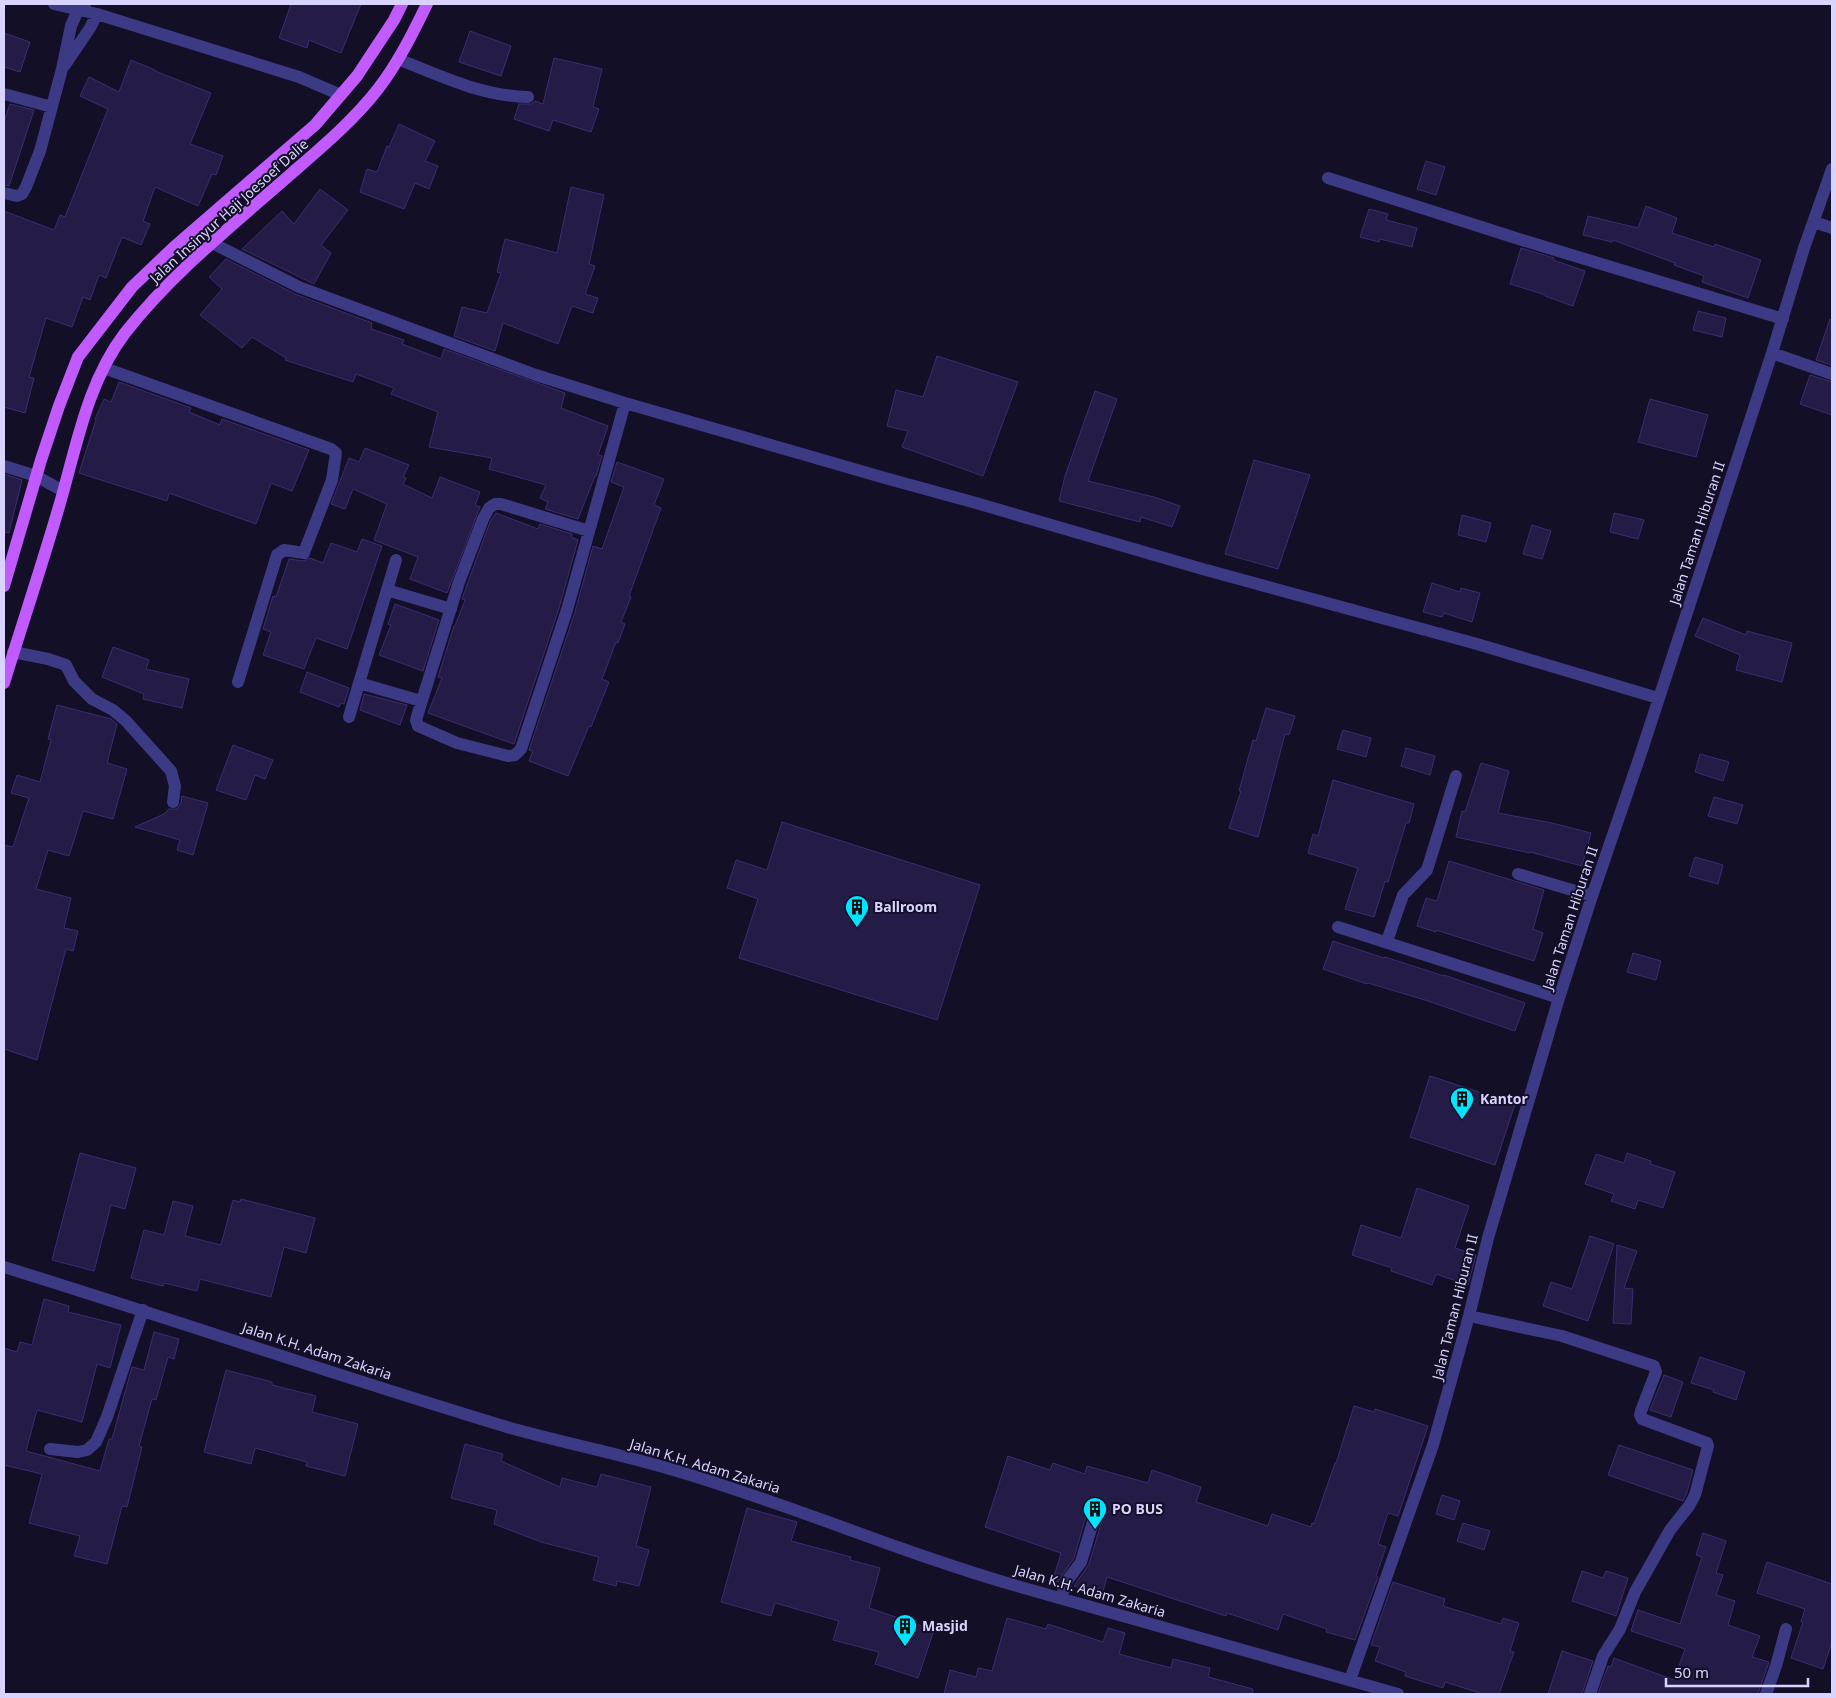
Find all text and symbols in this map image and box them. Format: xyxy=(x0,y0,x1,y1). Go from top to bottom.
street label: Jalan Insinyur Haji Joesoef Dalie xyxy=(144,134,312,288)
street label: Jalan Taman Hiburan II xyxy=(1664,459,1729,609)
street label: Jalan Taman Hiburan II xyxy=(1537,844,1602,994)
building icon: Ballroom xyxy=(844,894,870,928)
place label: Ballroom xyxy=(874,897,937,916)
building icon: Kantor xyxy=(1449,1086,1475,1120)
place label: Kantor xyxy=(1480,1089,1529,1108)
street label: Jalan Taman Hiburan II xyxy=(1427,1232,1482,1384)
street label: Jalan K.H. Adam Zakaria xyxy=(238,1317,394,1384)
street label: Jalan K.H. Adam Zakaria xyxy=(626,1433,783,1497)
building icon: PO BUS xyxy=(1082,1496,1108,1530)
place label: PO BUS xyxy=(1112,1499,1163,1518)
street label: Jalan K.H. Adam Zakaria xyxy=(1011,1559,1168,1621)
building icon: Masjid xyxy=(892,1613,918,1647)
place label: Masjid xyxy=(922,1616,968,1635)
scale bar xyxy=(1666,1656,1808,1688)
text: 50 m xyxy=(1674,1662,1709,1682)

